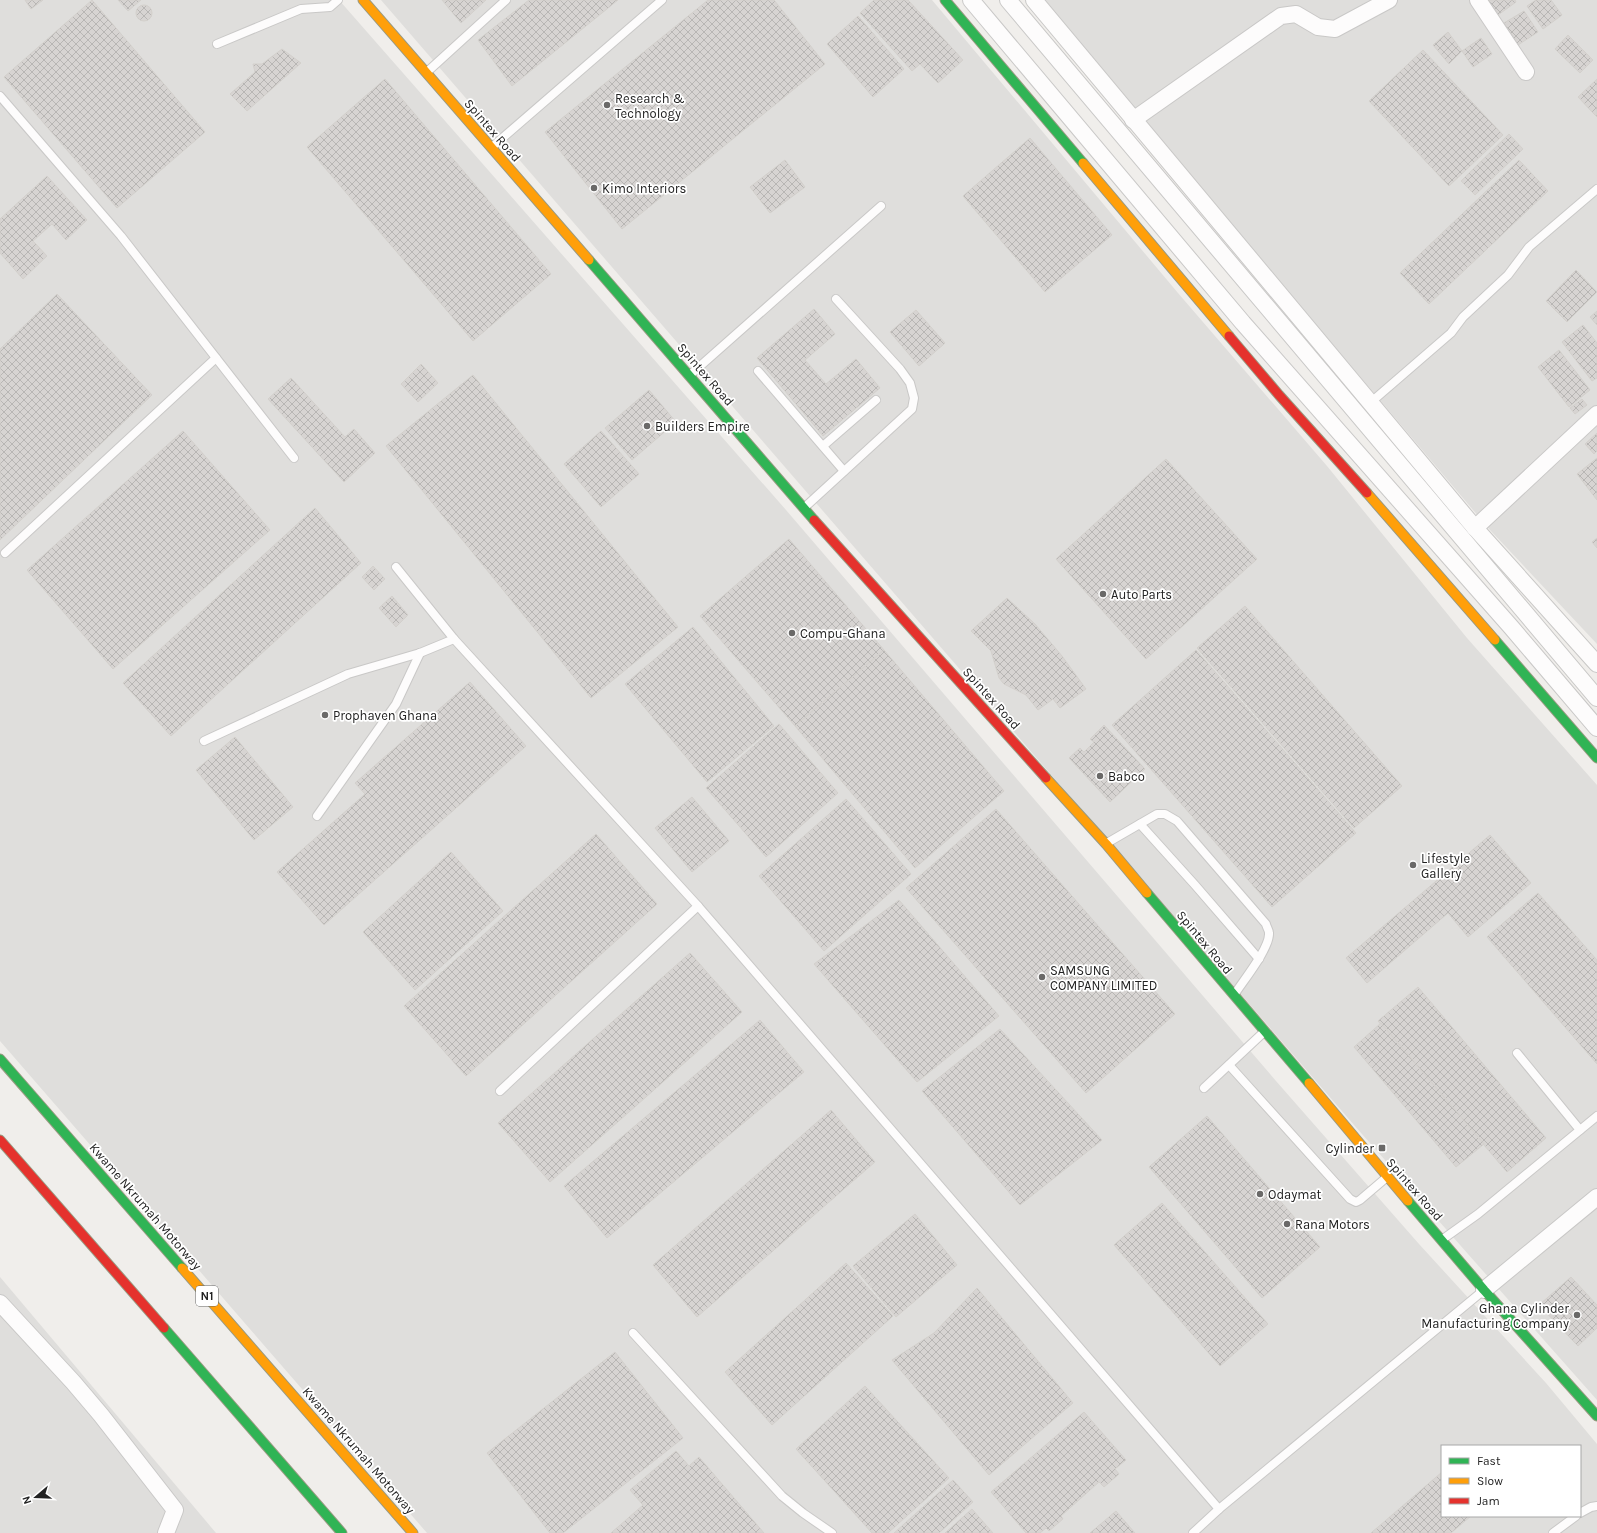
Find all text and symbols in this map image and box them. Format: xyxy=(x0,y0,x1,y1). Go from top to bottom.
place label: Research & Technology xyxy=(615,91,685,121)
street label: Spintex Road xyxy=(461,96,524,165)
marker: Research & Technology xyxy=(602,100,612,110)
place label: Kimo Interiors xyxy=(602,181,687,196)
marker: Kimo Interiors xyxy=(589,183,599,193)
street label: Spintex Road xyxy=(674,340,737,409)
place label: Builders Empire xyxy=(655,419,750,434)
marker: Builders Empire xyxy=(642,421,652,431)
place label: Auto Parts xyxy=(1111,587,1172,602)
marker: Auto Parts xyxy=(1098,589,1108,599)
place label: Compu-Ghana xyxy=(800,626,886,641)
marker: Compu-Ghana xyxy=(787,628,797,638)
street label: Spintex Road xyxy=(960,664,1023,732)
place label: Prophaven Ghana xyxy=(333,708,437,723)
marker: Prophaven Ghana xyxy=(320,710,330,720)
place label: Babco xyxy=(1108,769,1145,784)
marker: Babco xyxy=(1095,771,1105,781)
place label: Lifestyle Gallery xyxy=(1421,851,1470,881)
marker: Lifestyle Gallery xyxy=(1408,860,1418,870)
street label: Spintex Road xyxy=(1174,907,1236,977)
place label: SAMSUNG COMPANY LIMITED xyxy=(1050,963,1157,993)
marker: SAMSUNG COMPANY LIMITED xyxy=(1037,972,1047,982)
street label: Kwame Nkrumah Motorway xyxy=(87,1140,205,1273)
place label: Cylinder xyxy=(1326,1141,1374,1156)
marker: Cylinder xyxy=(1377,1143,1387,1153)
street label: Spintex Road xyxy=(1383,1155,1446,1224)
place label: Odaymat xyxy=(1268,1187,1322,1202)
marker: Odaymat xyxy=(1255,1189,1265,1199)
place label: Rana Motors xyxy=(1295,1217,1370,1232)
marker: Rana Motors xyxy=(1282,1219,1292,1229)
road number: N1 xyxy=(196,1286,218,1306)
place label: Ghana Cylinder Manufacturing Company xyxy=(1421,1301,1569,1331)
marker: Ghana Cylinder Manufacturing Company xyxy=(1572,1310,1582,1320)
street label: Kwame Nkrumah Motorway xyxy=(300,1384,418,1517)
legend xyxy=(1441,1445,1581,1517)
text: Fast xyxy=(1477,1454,1501,1468)
text: Slow xyxy=(1477,1474,1503,1488)
north arrow xyxy=(16,1477,56,1517)
text: N xyxy=(20,1494,34,1506)
text: Jam xyxy=(1477,1494,1500,1508)

